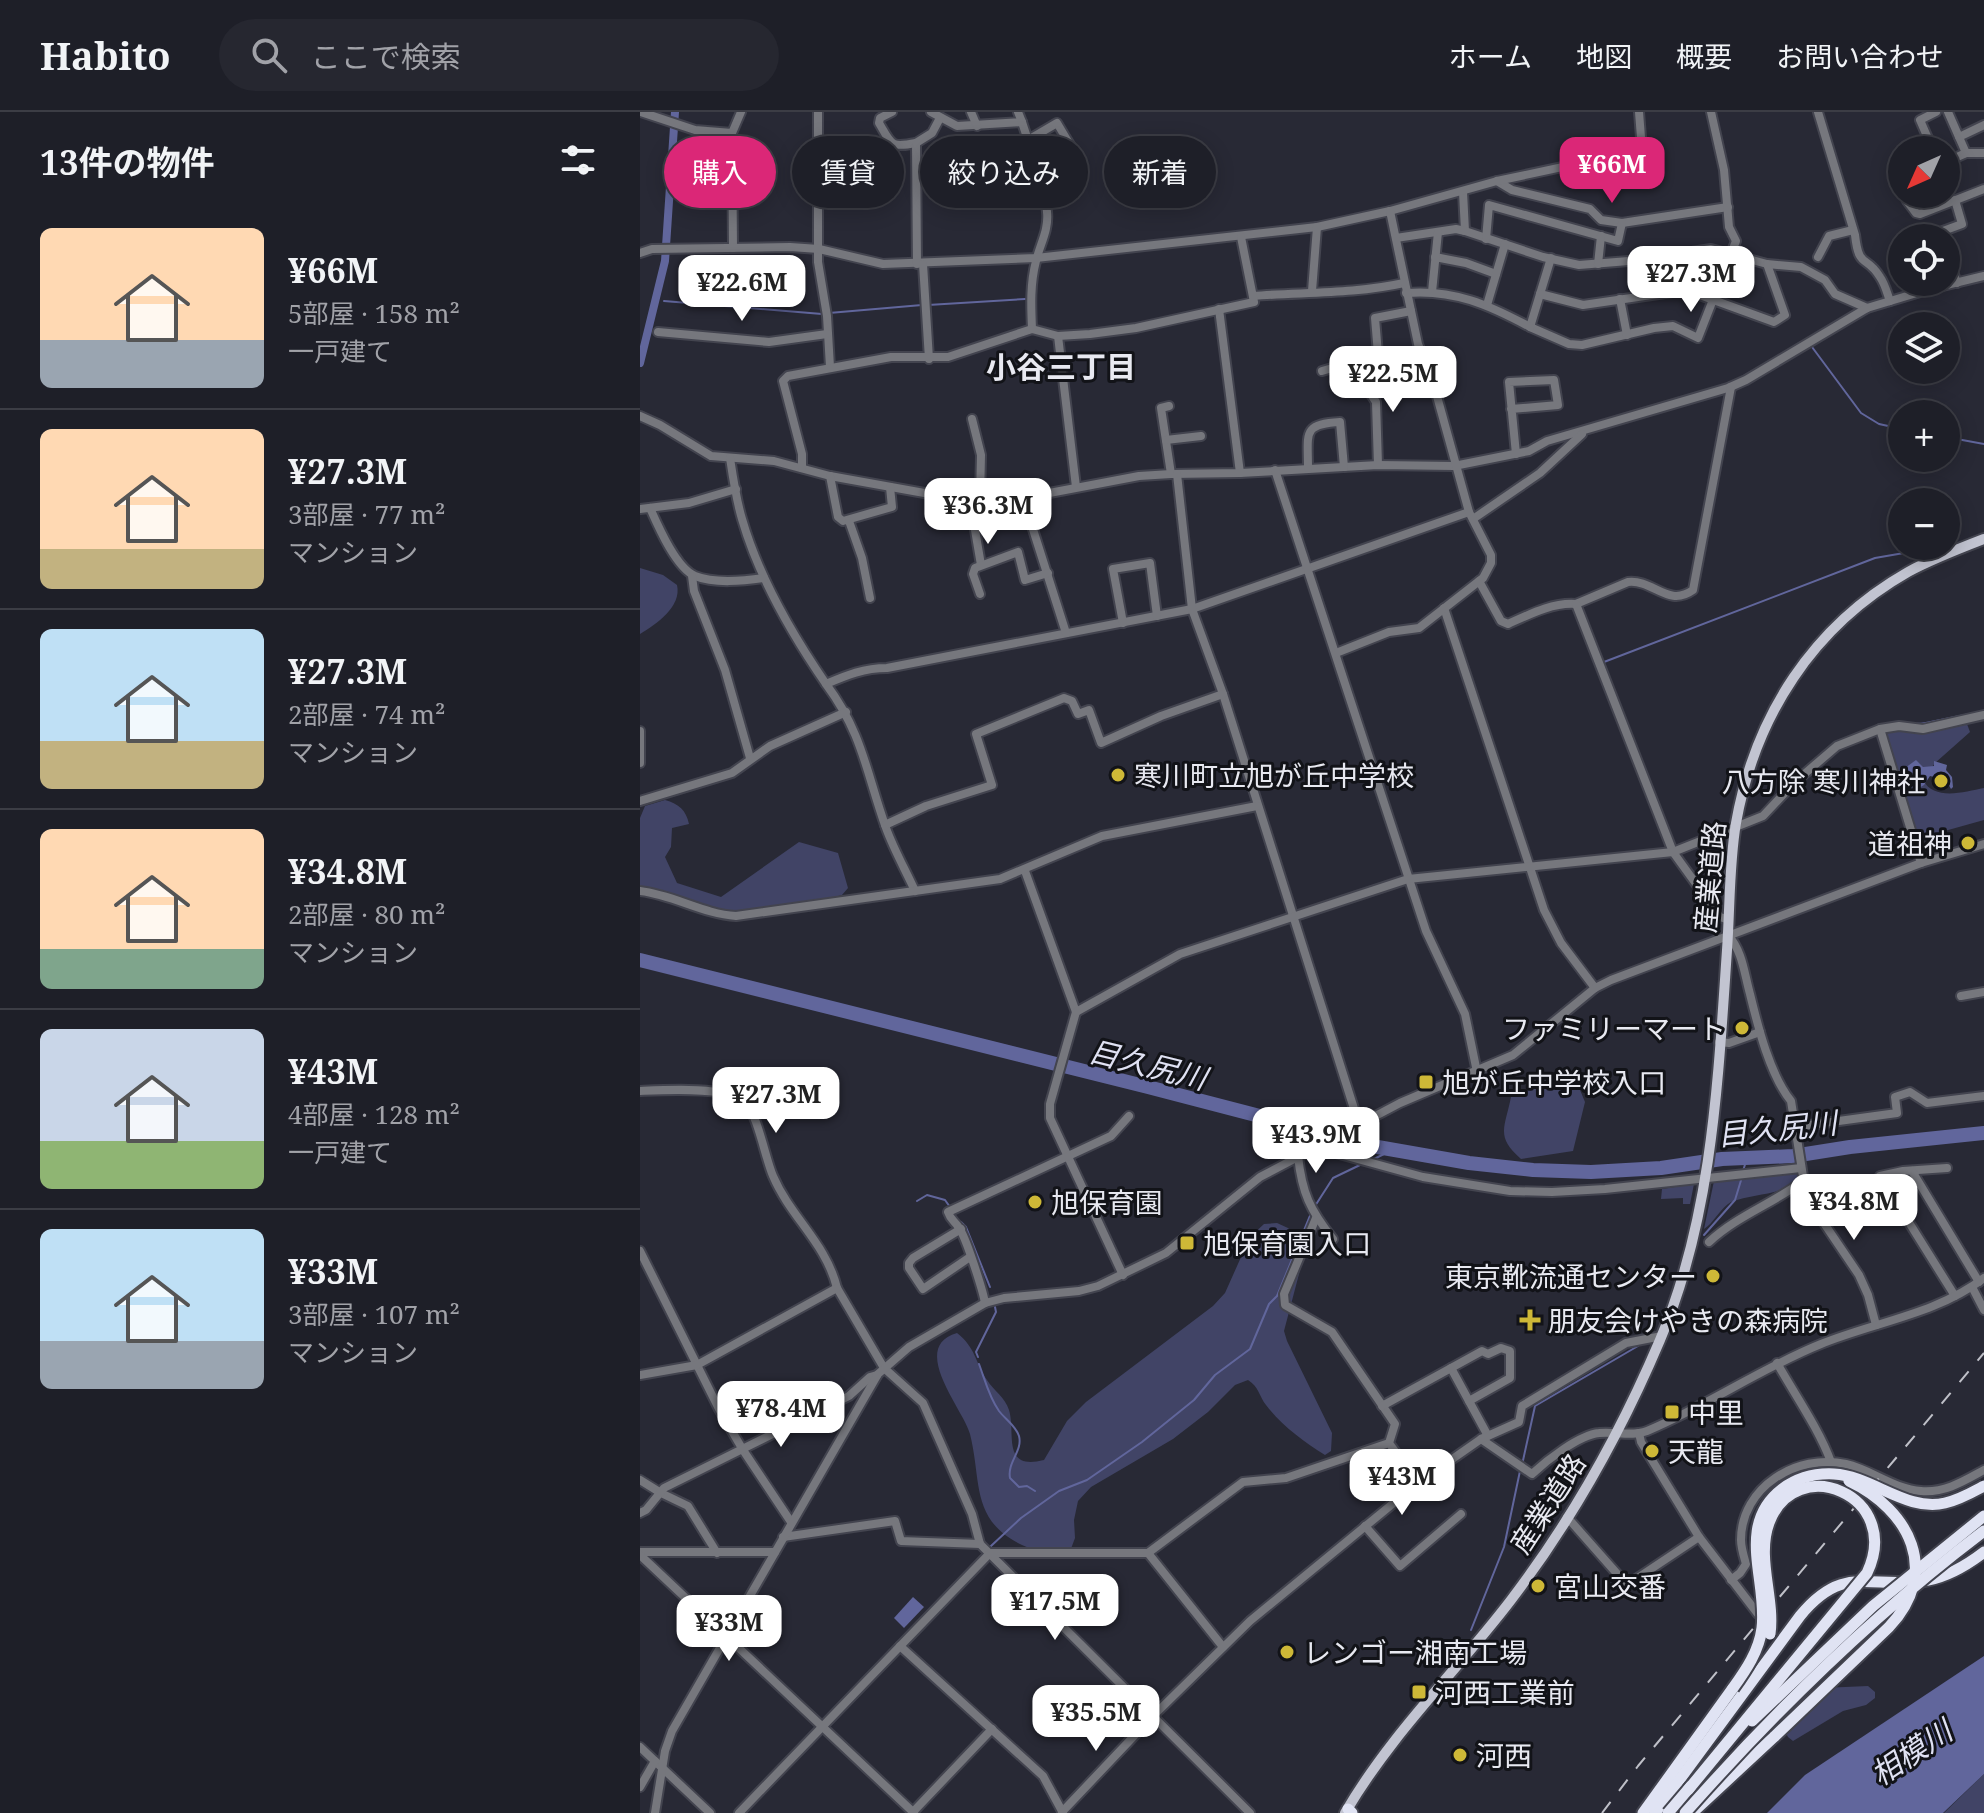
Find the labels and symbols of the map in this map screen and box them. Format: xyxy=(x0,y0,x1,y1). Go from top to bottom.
north arrow xyxy=(1888,136,1960,208)
pin: ¥66M xyxy=(1565,137,1659,205)
pin: ¥27.3M xyxy=(1626,246,1756,314)
pin: ¥22.6M xyxy=(677,255,807,323)
district label: 小谷三丁目 xyxy=(986,346,1136,387)
pin: ¥22.5M xyxy=(1328,346,1458,414)
pin: ¥36.3M xyxy=(923,478,1053,546)
place label: 寒川町立旭が丘中学校 xyxy=(1134,756,1414,794)
place label: 八方除 寒川神社 xyxy=(1722,762,1925,800)
marker: 寒川町立旭が丘中学校 xyxy=(1109,766,1127,784)
marker: 八方除 寒川神社 xyxy=(1932,772,1950,790)
street label: 産業道路 xyxy=(1685,820,1733,934)
place label: 道祖神 xyxy=(1868,824,1952,862)
marker: 道祖神 xyxy=(1959,834,1977,852)
place label: ファミリーマート xyxy=(1502,1009,1726,1047)
marker: ファミリーマート xyxy=(1733,1019,1751,1037)
water label: 目久尻川 xyxy=(1085,1030,1214,1099)
place label: 旭が丘中学校入口 xyxy=(1442,1063,1666,1101)
pin: ¥27.3M xyxy=(711,1067,841,1135)
marker: 旭が丘中学校入口 xyxy=(1417,1073,1435,1091)
water label: 目久尻川 xyxy=(1715,1101,1842,1155)
pin: ¥43.9M xyxy=(1251,1107,1381,1175)
pin: ¥34.8M xyxy=(1789,1174,1919,1242)
place label: 旭保育園 xyxy=(1051,1183,1163,1221)
marker: 旭保育園 xyxy=(1026,1193,1044,1211)
place label: 旭保育園入口 xyxy=(1203,1224,1371,1262)
marker: 旭保育園入口 xyxy=(1178,1234,1196,1252)
place label: 東京靴流通センター xyxy=(1445,1257,1697,1295)
marker: 東京靴流通センター xyxy=(1704,1267,1722,1285)
place label: 朋友会けやきの森病院 xyxy=(1548,1301,1828,1339)
marker: 朋友会けやきの森病院 xyxy=(1519,1309,1541,1331)
pin: ¥78.4M xyxy=(716,1381,846,1449)
place label: 中里 xyxy=(1688,1393,1744,1431)
marker: 中里 xyxy=(1663,1403,1681,1421)
place label: 天龍 xyxy=(1668,1432,1724,1470)
marker: 天龍 xyxy=(1643,1442,1661,1460)
street label: 産業道路 xyxy=(1501,1446,1593,1560)
pin: ¥43M xyxy=(1355,1449,1449,1517)
place label: 宮山交番 xyxy=(1554,1567,1666,1605)
pin: ¥17.5M xyxy=(990,1574,1120,1642)
marker: 宮山交番 xyxy=(1529,1577,1547,1595)
pin: ¥33M xyxy=(682,1595,776,1663)
place label: レンゴー湘南工場 xyxy=(1303,1633,1527,1671)
marker: レンゴー湘南工場 xyxy=(1278,1643,1296,1661)
place label: 河西工業前 xyxy=(1435,1673,1575,1711)
marker: 河西工業前 xyxy=(1410,1683,1428,1701)
pin: ¥35.5M xyxy=(1031,1685,1161,1753)
water label: 相模川 xyxy=(1862,1708,1962,1794)
place label: 河西 xyxy=(1476,1736,1532,1774)
marker: 河西 xyxy=(1451,1746,1469,1764)

